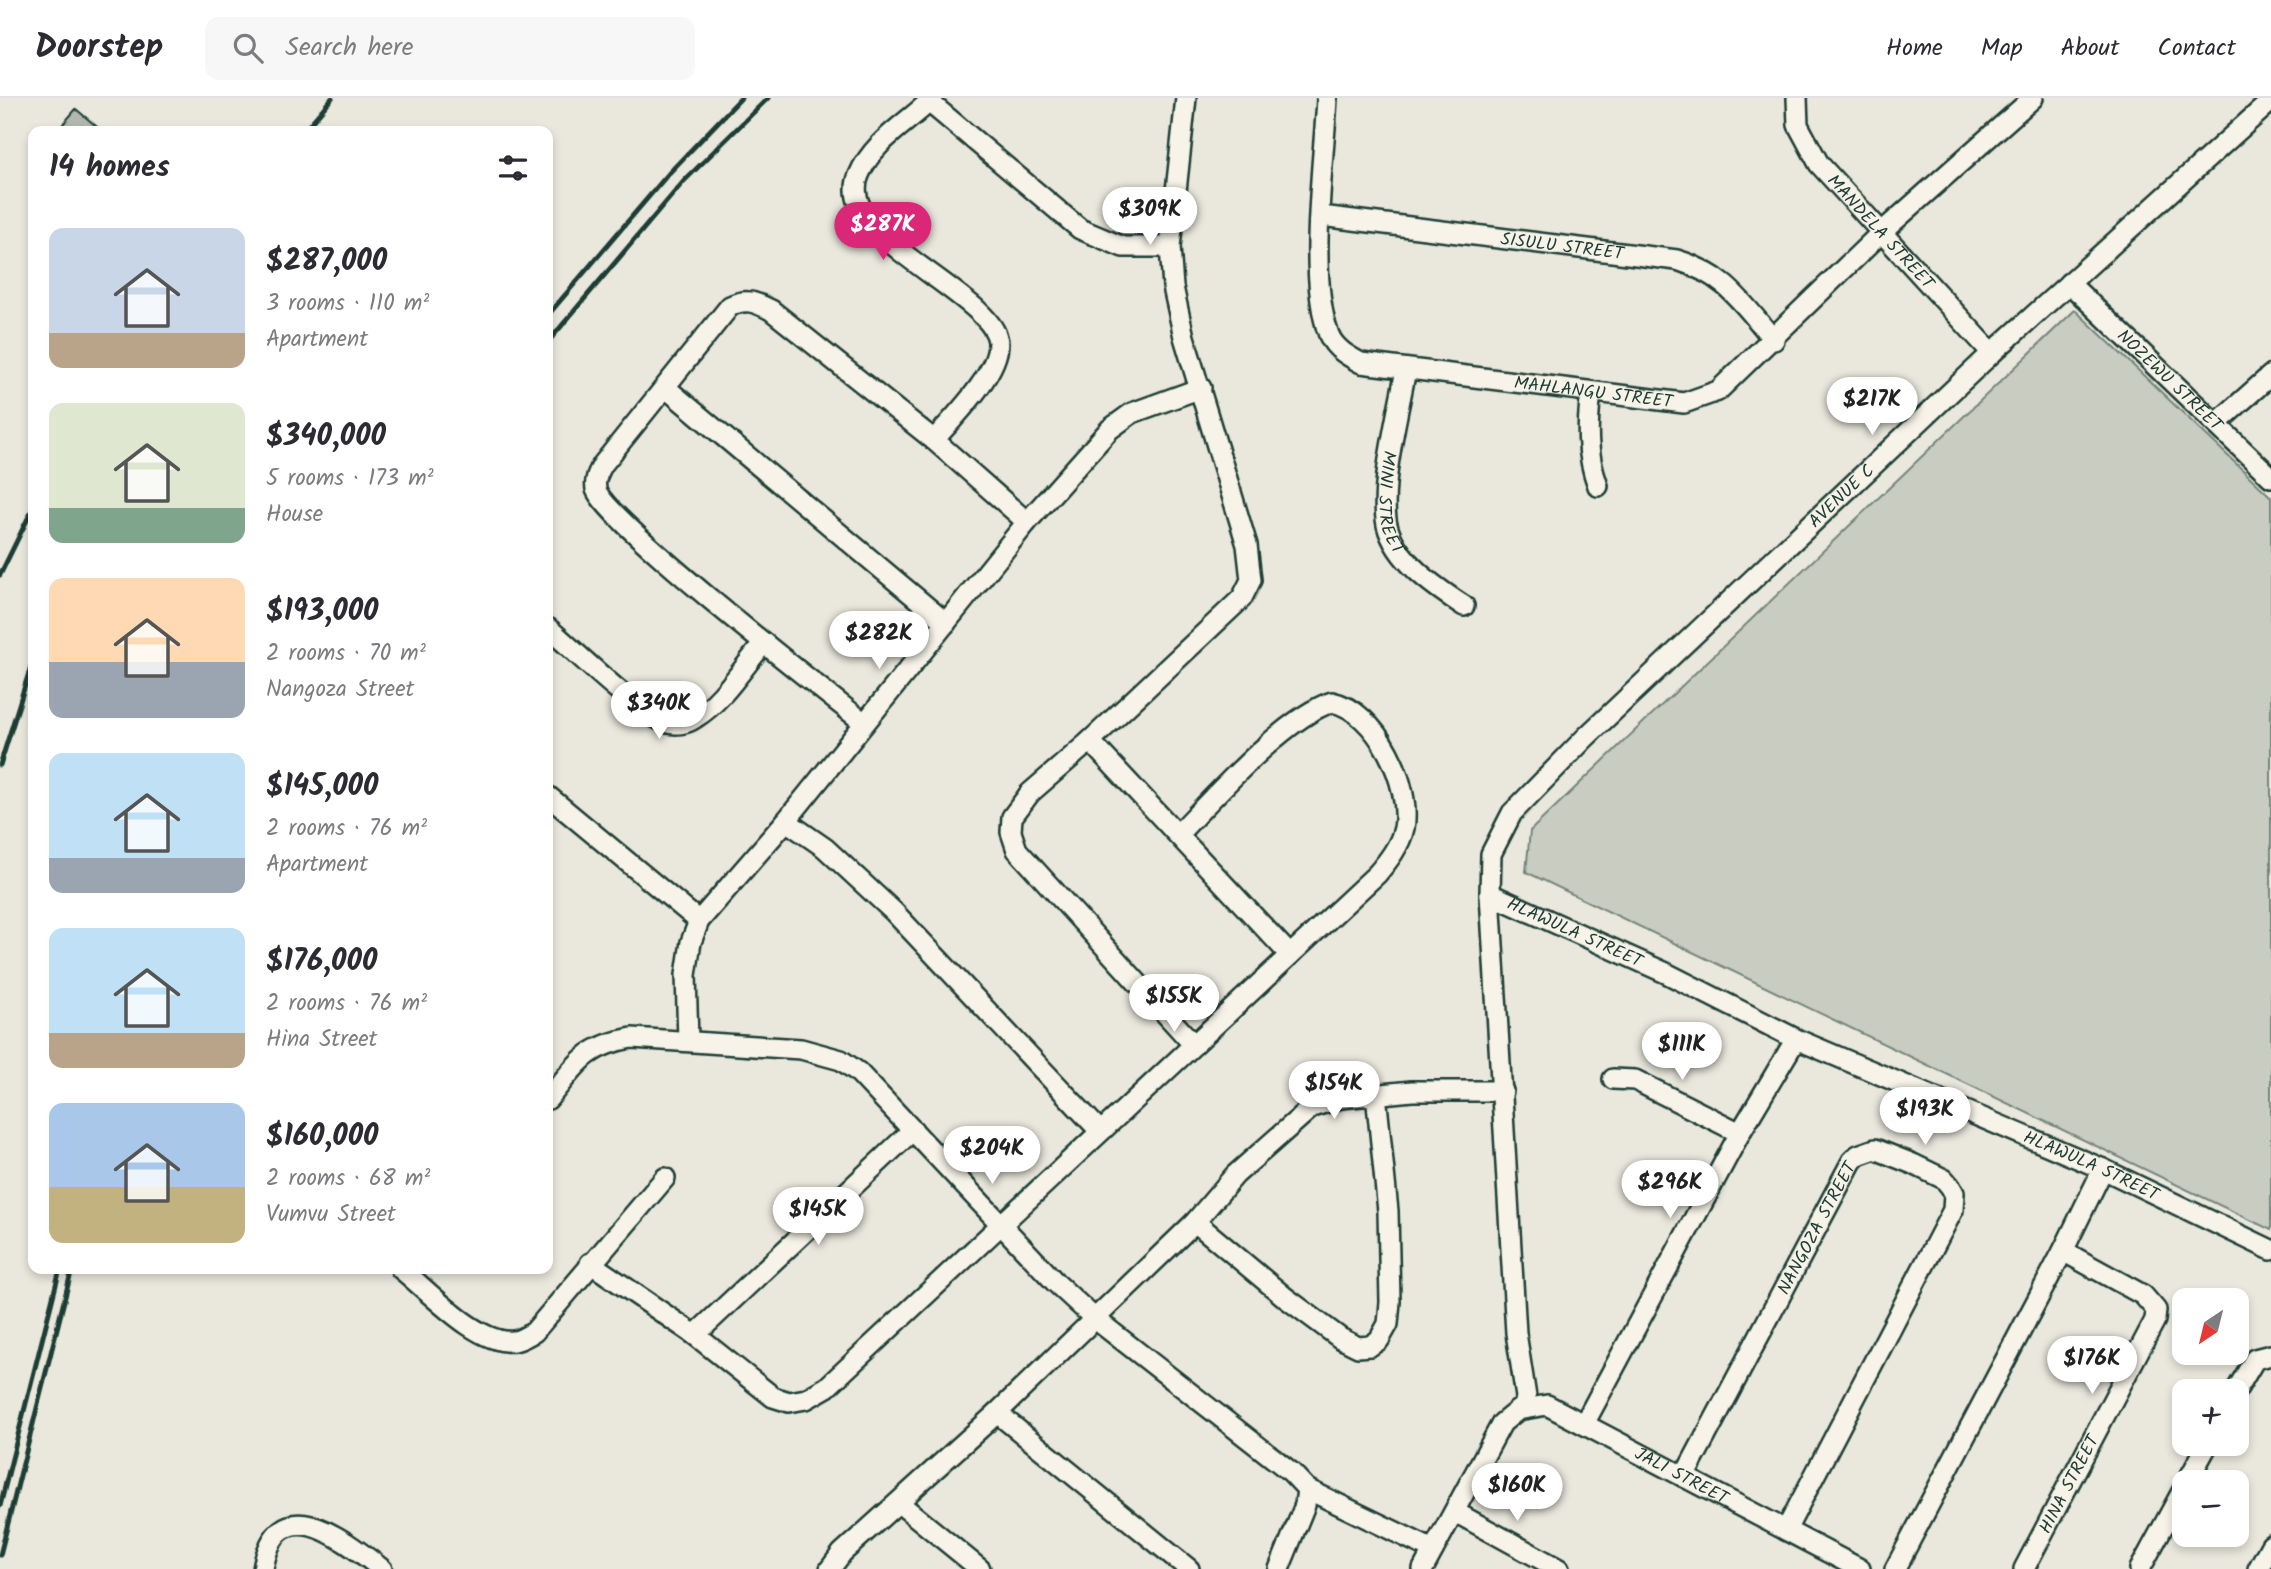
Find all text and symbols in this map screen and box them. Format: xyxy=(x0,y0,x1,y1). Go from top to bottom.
search box xyxy=(205,17,695,80)
text: Doorstep xyxy=(35,22,163,75)
text: Search here xyxy=(285,27,413,69)
icon: search xyxy=(229,29,267,67)
text: Home xyxy=(1886,29,1943,68)
text: Map xyxy=(1981,29,2023,68)
text: About xyxy=(2061,29,2119,68)
text: Contact xyxy=(2157,29,2236,68)
text: 14 homes xyxy=(49,144,170,192)
icon: filters xyxy=(494,149,532,187)
street label: MANDELA STREET xyxy=(1819,168,1941,298)
pin: $309K xyxy=(1101,188,1199,247)
text: $309K xyxy=(1118,192,1182,228)
pin: $287K xyxy=(834,202,932,262)
text: $287K xyxy=(850,207,916,243)
street label: SISULU STREET xyxy=(1499,225,1627,269)
text: $287,000 xyxy=(266,238,387,286)
icon: home xyxy=(105,256,189,340)
text: 3 rooms · 110 m² xyxy=(266,286,429,322)
text: Apartment xyxy=(266,322,368,358)
street label: NOZEWU STREET xyxy=(2109,323,2230,440)
street label: MAHLANGU STREET xyxy=(1512,369,1676,418)
pin: $217K xyxy=(1823,378,1921,437)
text: $217K xyxy=(1843,382,1901,418)
text: $340,000 xyxy=(266,413,386,461)
icon: home xyxy=(105,431,189,515)
street label: MINI STREET xyxy=(1369,449,1412,562)
street label: AVENUE C xyxy=(1802,458,1882,536)
text: 5 rooms · 173 m² xyxy=(266,461,434,497)
text: House xyxy=(266,497,323,533)
text: $193,000 xyxy=(266,588,378,636)
icon: home xyxy=(105,606,189,690)
pin: $282K xyxy=(830,612,928,671)
text: $282K xyxy=(845,616,913,652)
text: 2 rooms · 70 m² xyxy=(266,636,426,672)
text: Nangoza Street xyxy=(266,672,414,708)
pin: $340K xyxy=(610,682,708,741)
text: $340K xyxy=(627,686,691,722)
text: $145,000 xyxy=(266,763,378,811)
icon: home xyxy=(105,781,189,865)
text: 2 rooms · 76 m² xyxy=(266,811,427,847)
text: Apartment xyxy=(266,847,368,883)
street label: HLAWULA STREET xyxy=(1502,890,1648,977)
text: $176,000 xyxy=(266,938,377,986)
icon: home xyxy=(105,956,189,1040)
pin: $155K xyxy=(1125,974,1223,1034)
text: $155K xyxy=(1145,979,1203,1015)
text: 2 rooms · 76 m² xyxy=(266,986,427,1022)
text: Hina Street xyxy=(266,1022,377,1058)
pin: $111K xyxy=(1633,1023,1731,1082)
text: $111K xyxy=(1658,1027,1706,1063)
pin: $154K xyxy=(1285,1062,1383,1121)
text: $154K xyxy=(1305,1066,1363,1102)
pin: $193K xyxy=(1876,1088,1974,1147)
text: $193K xyxy=(1896,1092,1954,1128)
text: $160,000 xyxy=(266,1113,379,1161)
street label: HLAWULA STREET xyxy=(2018,1124,2165,1210)
pin: $204K xyxy=(943,1126,1041,1186)
icon: home xyxy=(105,1131,189,1215)
text: $204K xyxy=(959,1131,1025,1167)
street label: NANGOZA STREET xyxy=(1770,1156,1866,1300)
pin: $296K xyxy=(1621,1160,1719,1220)
text: 2 rooms · 68 m² xyxy=(266,1161,430,1197)
text: $296K xyxy=(1638,1165,1702,1201)
pin: $145K xyxy=(769,1188,867,1247)
text: $145K xyxy=(789,1192,847,1228)
text: Vumvu Street xyxy=(266,1197,396,1233)
north arrow xyxy=(2172,1288,2249,1365)
map controls xyxy=(2172,1288,2249,1547)
pin: $176K xyxy=(2043,1336,2141,1396)
text: $176K xyxy=(2063,1341,2121,1377)
button: + xyxy=(2172,1379,2249,1456)
street label: HINA STREET xyxy=(2032,1429,2109,1539)
street label: JALI STREET xyxy=(1629,1440,1734,1514)
pin: $160K xyxy=(1468,1464,1566,1523)
text: $160K xyxy=(1488,1468,1546,1504)
button: − xyxy=(2172,1470,2249,1547)

